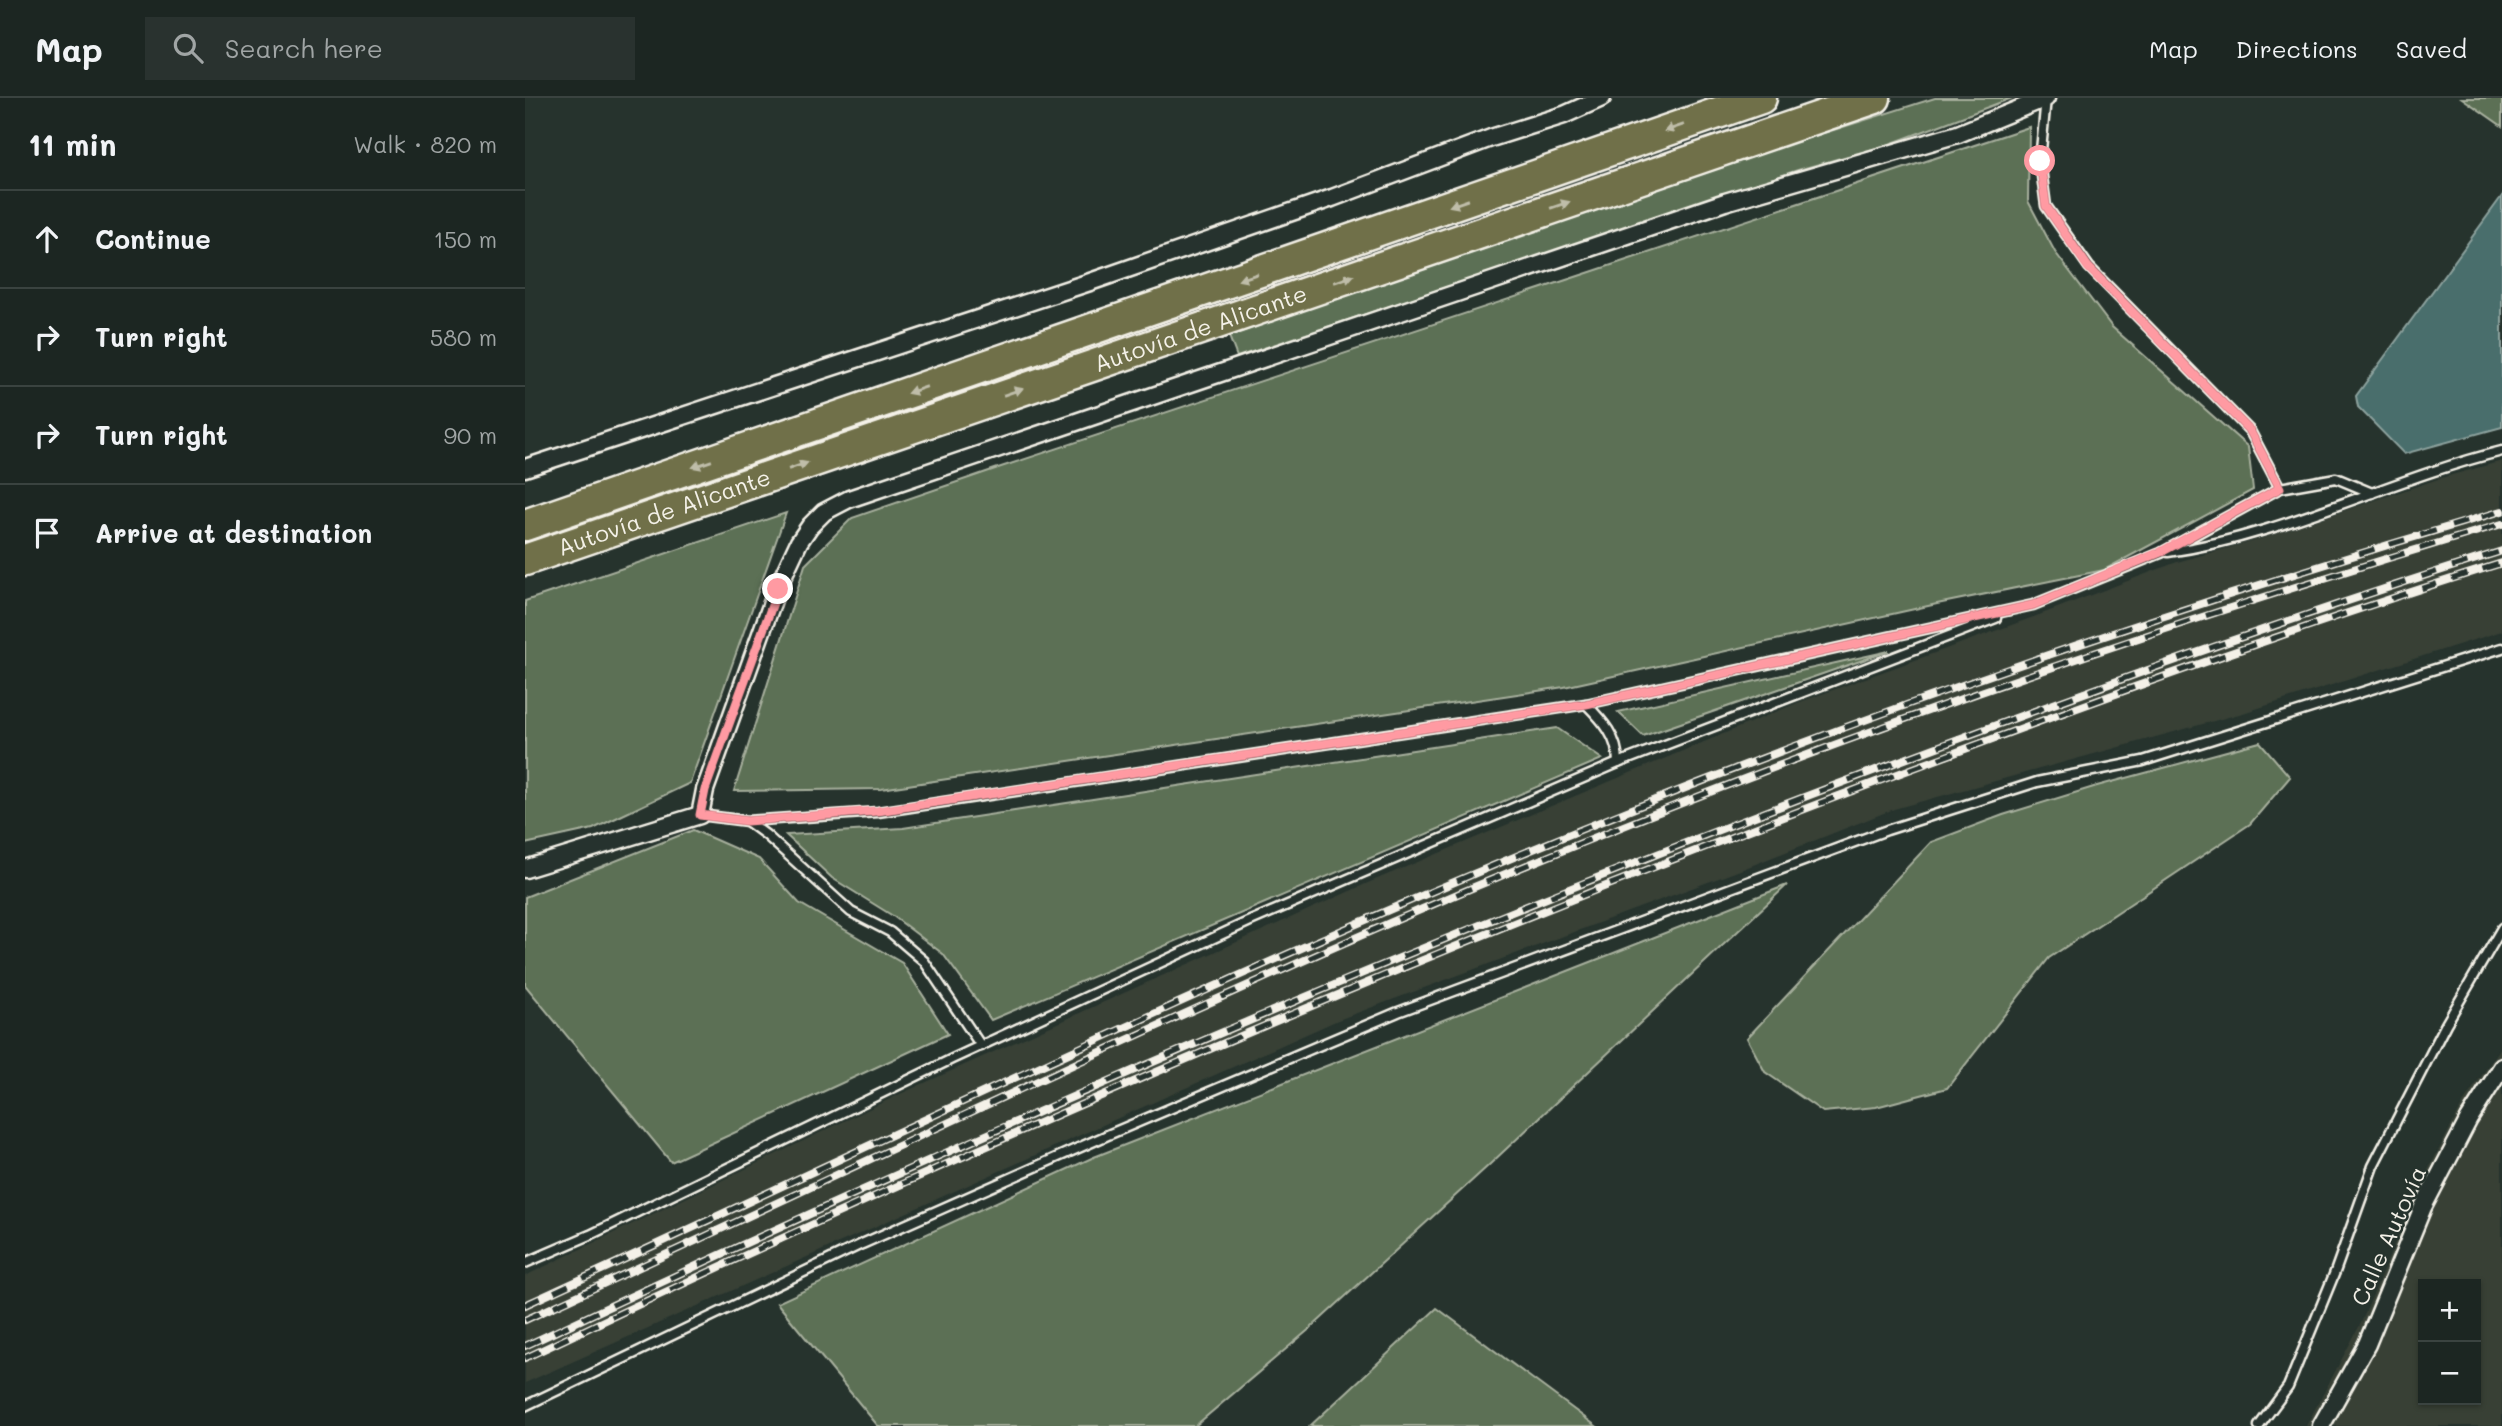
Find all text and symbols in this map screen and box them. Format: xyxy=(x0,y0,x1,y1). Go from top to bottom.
search box xyxy=(145,17,635,80)
text: Map xyxy=(35,27,103,70)
icon: search xyxy=(169,29,207,67)
text: Search here xyxy=(225,31,383,65)
text: Map xyxy=(2149,33,2198,64)
text: Directions xyxy=(2236,33,2358,64)
text: Saved xyxy=(2396,33,2467,64)
one-way arrow xyxy=(1663,123,1684,134)
text: 11 min xyxy=(28,124,117,164)
text: Walk · 820 m xyxy=(353,129,497,159)
route start xyxy=(2024,145,2055,176)
one-way arrow xyxy=(1448,198,1469,209)
one-way arrow xyxy=(1549,199,1570,210)
icon: ahead xyxy=(28,220,66,258)
text: Continue xyxy=(95,222,211,256)
text: 150 m xyxy=(433,224,497,254)
one-way arrow xyxy=(1238,272,1259,283)
one-way arrow xyxy=(1334,273,1355,284)
street label: Autovía de Alicante xyxy=(1090,278,1311,378)
icon: right xyxy=(28,318,66,356)
text: Turn right xyxy=(95,320,228,354)
text: 580 m xyxy=(430,322,497,352)
one-way arrow xyxy=(907,385,928,396)
one-way arrow xyxy=(1003,386,1024,397)
icon: right xyxy=(28,416,66,454)
text: Turn right xyxy=(95,418,228,452)
text: 90 m xyxy=(444,420,497,450)
one-way arrow xyxy=(691,459,712,470)
one-way arrow xyxy=(788,460,809,471)
street label: Autovía de Alicante xyxy=(553,461,774,562)
icon: arrive xyxy=(28,514,66,552)
text: Arrive at destination xyxy=(95,516,372,550)
route end xyxy=(762,573,793,604)
street label: Calle Autovía xyxy=(2344,1161,2432,1310)
map controls xyxy=(2418,1279,2481,1405)
button: + xyxy=(2418,1279,2481,1342)
button: − xyxy=(2418,1342,2481,1405)

